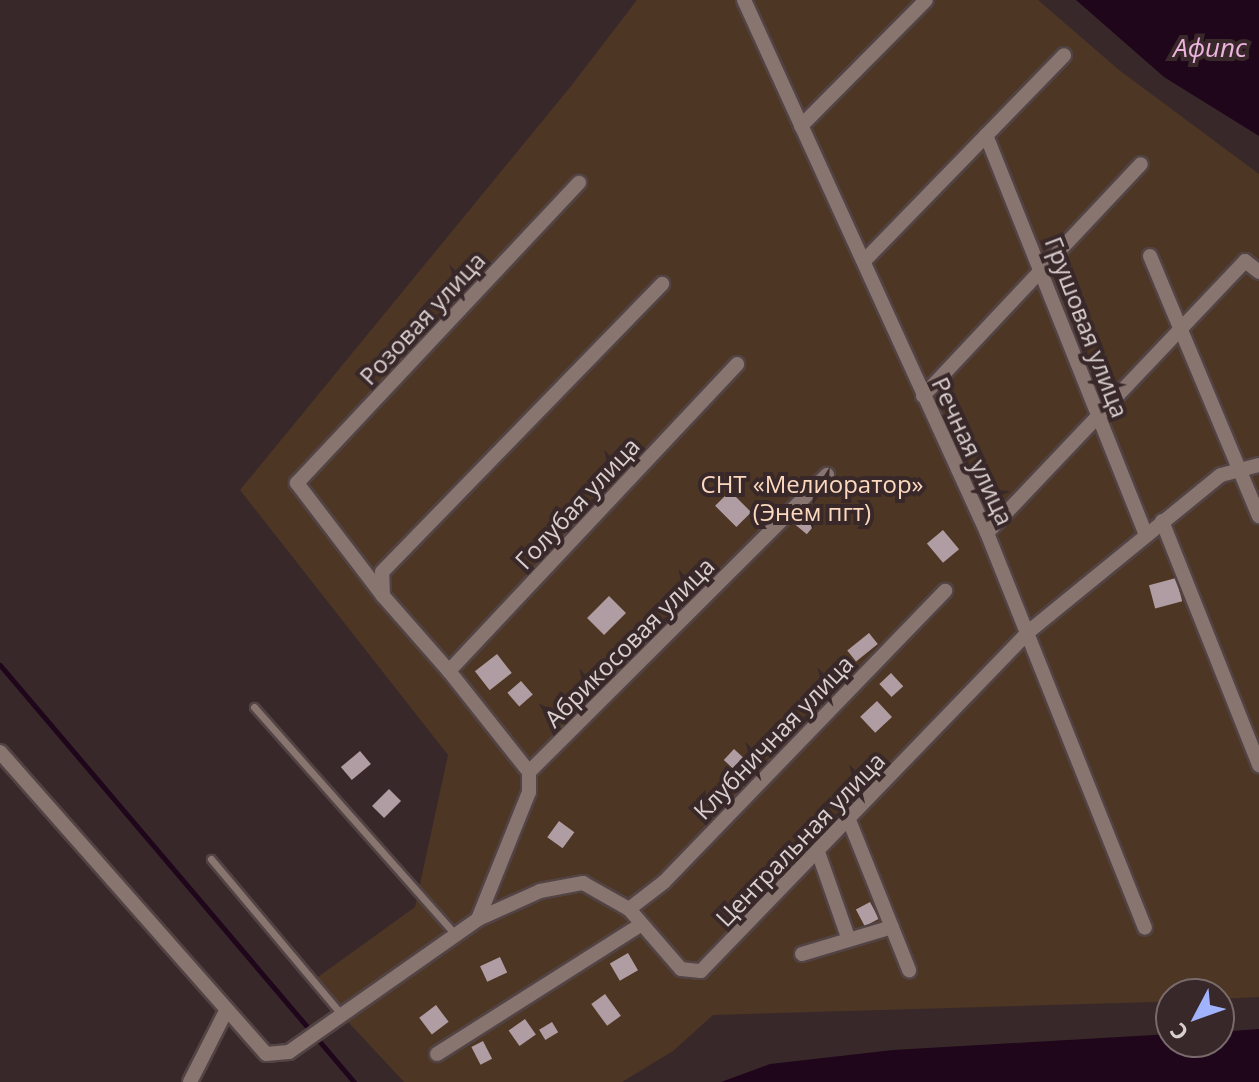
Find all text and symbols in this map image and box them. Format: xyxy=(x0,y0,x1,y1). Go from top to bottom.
water label: Афипс xyxy=(1173,32,1247,64)
street label: Грушовая улица xyxy=(1039,233,1135,421)
street label: Розовая улица xyxy=(353,246,491,390)
street label: Речная улица xyxy=(926,372,1020,530)
street label: Голубая улица xyxy=(509,431,645,575)
park label: СНТ «Мелиоратор» (Энем пгт) xyxy=(701,470,923,526)
street label: Абрикосовая улица xyxy=(538,551,720,733)
street label: Клубничная улица xyxy=(687,649,859,825)
street label: Центральная улица xyxy=(709,746,891,932)
north arrow xyxy=(1155,978,1235,1058)
text: С xyxy=(1162,1017,1194,1048)

